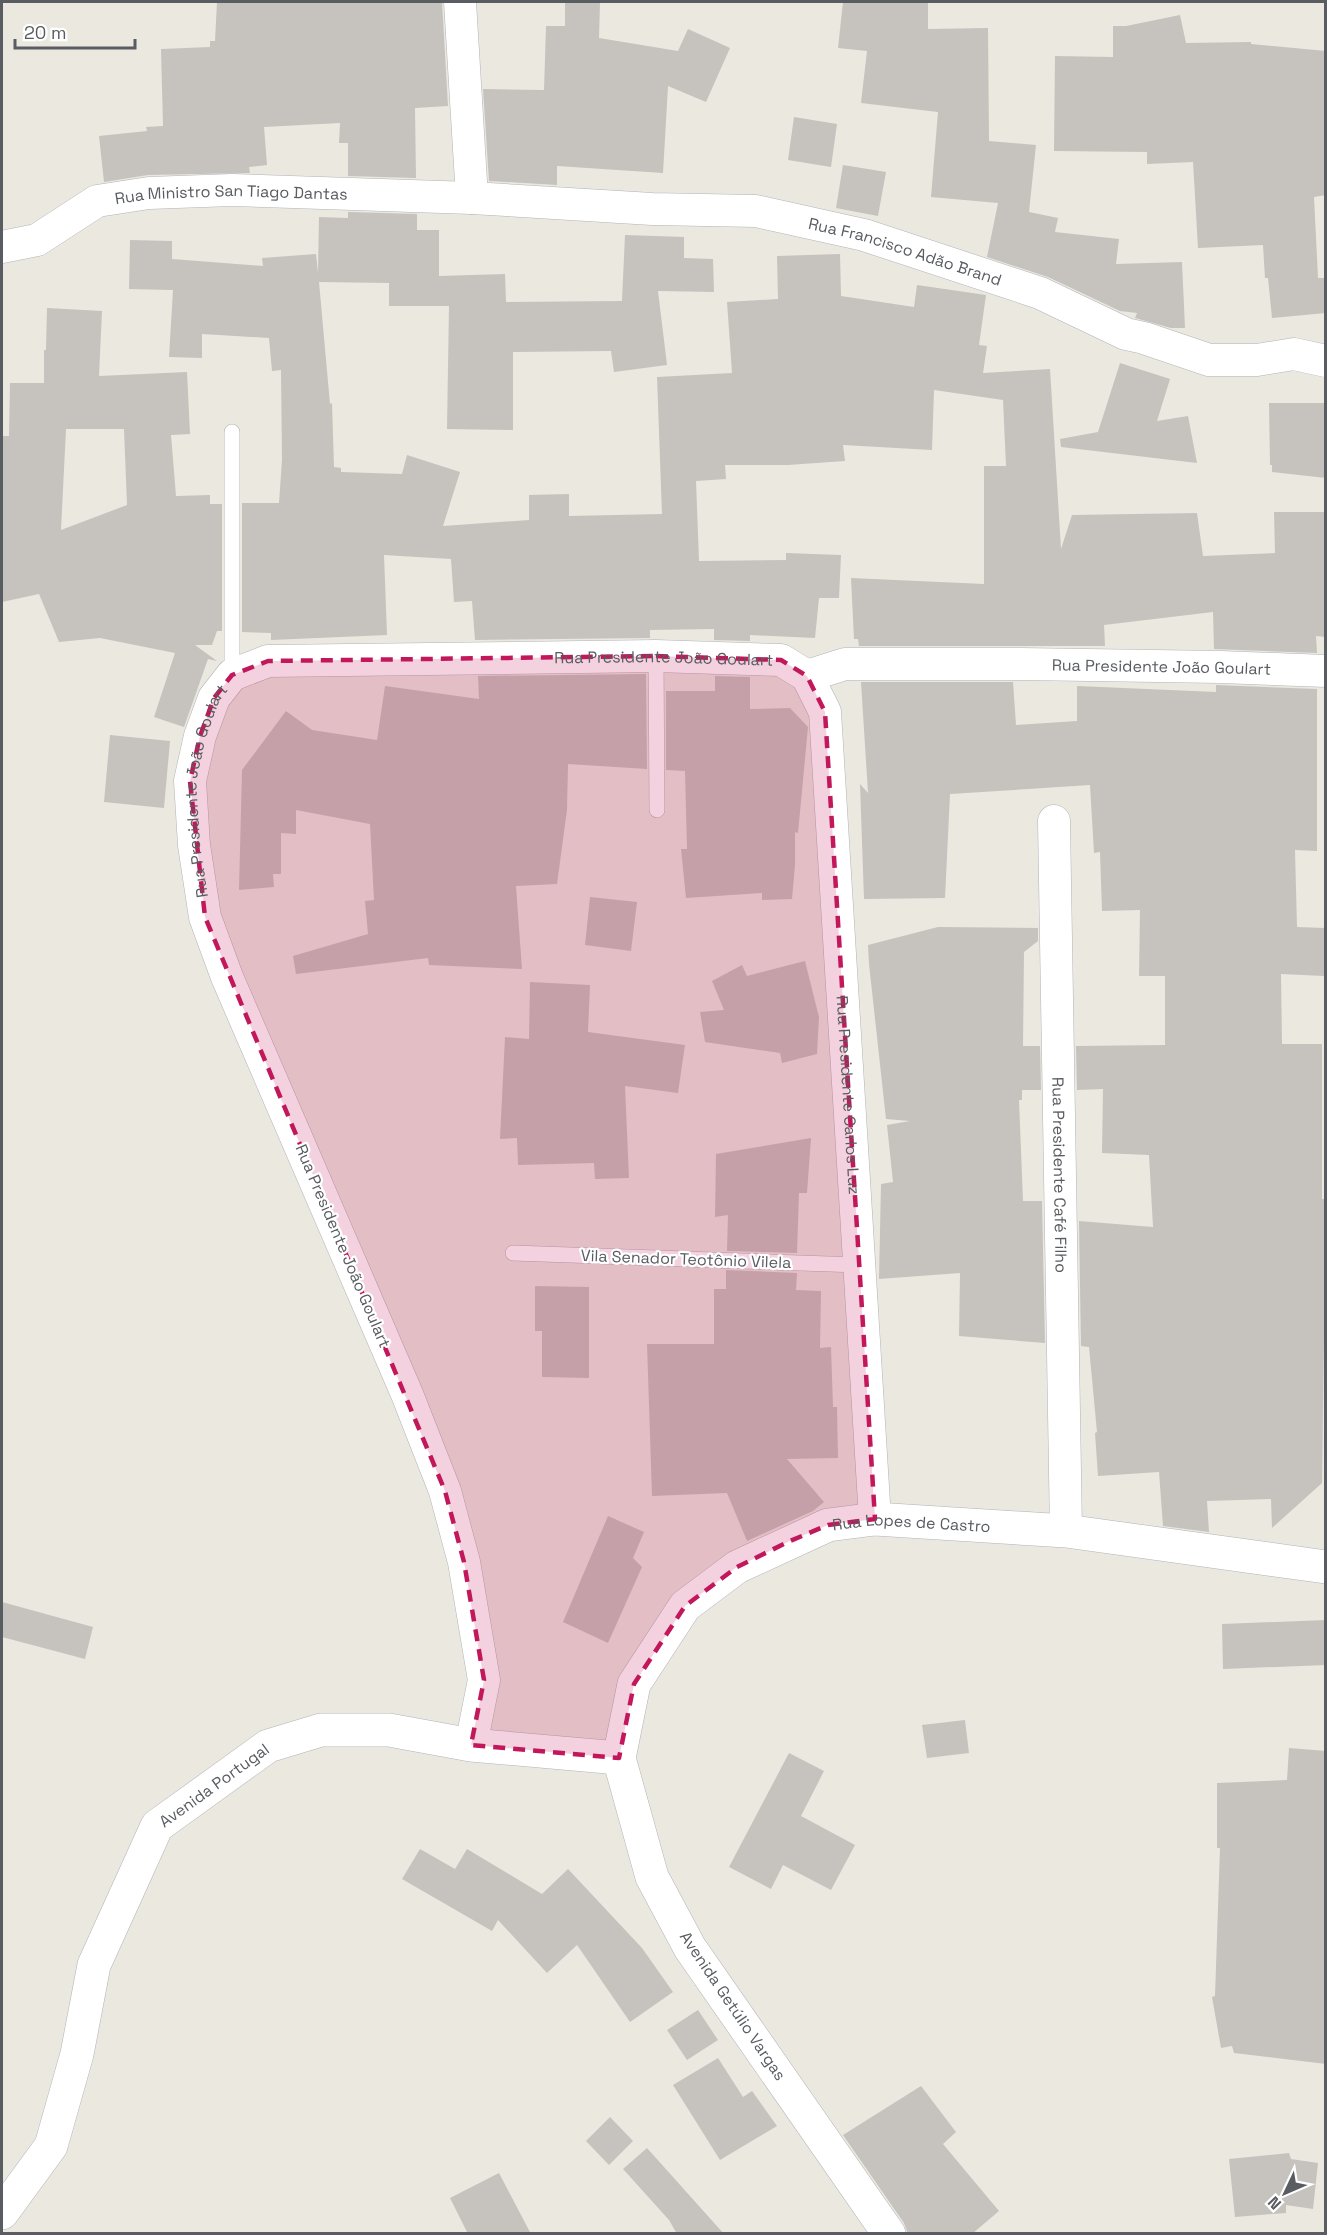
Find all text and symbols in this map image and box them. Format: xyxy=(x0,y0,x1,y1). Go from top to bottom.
scale bar xyxy=(15,12,135,50)
text: 20 m xyxy=(24,21,67,44)
street label: Rua Ministro San Tiago Dantas xyxy=(113,179,348,209)
street label: Rua Francisco Adão Brand xyxy=(807,212,1005,290)
street label: Rua Presidente João Goulart xyxy=(554,645,774,670)
street label: Rua Presidente João Goulart xyxy=(1052,654,1271,679)
street label: Rua Presidente João Goulart xyxy=(180,679,232,899)
street label: Rua Presidente Carlos Luz xyxy=(832,995,865,1195)
street label: Rua Presidente Café Filho xyxy=(1048,1077,1072,1273)
street label: Rua Presidente João Goulart xyxy=(291,1141,395,1351)
street label: Vila Senador Teotônio Vilela xyxy=(580,1245,792,1273)
street label: Rua Lopes de Castro xyxy=(831,1508,991,1537)
street label: Avenida Portugal xyxy=(155,1738,273,1832)
street label: Avenida Getúlio Vargas xyxy=(675,1927,791,2085)
north arrow xyxy=(1255,2163,1315,2223)
text: N xyxy=(1263,2192,1286,2214)

